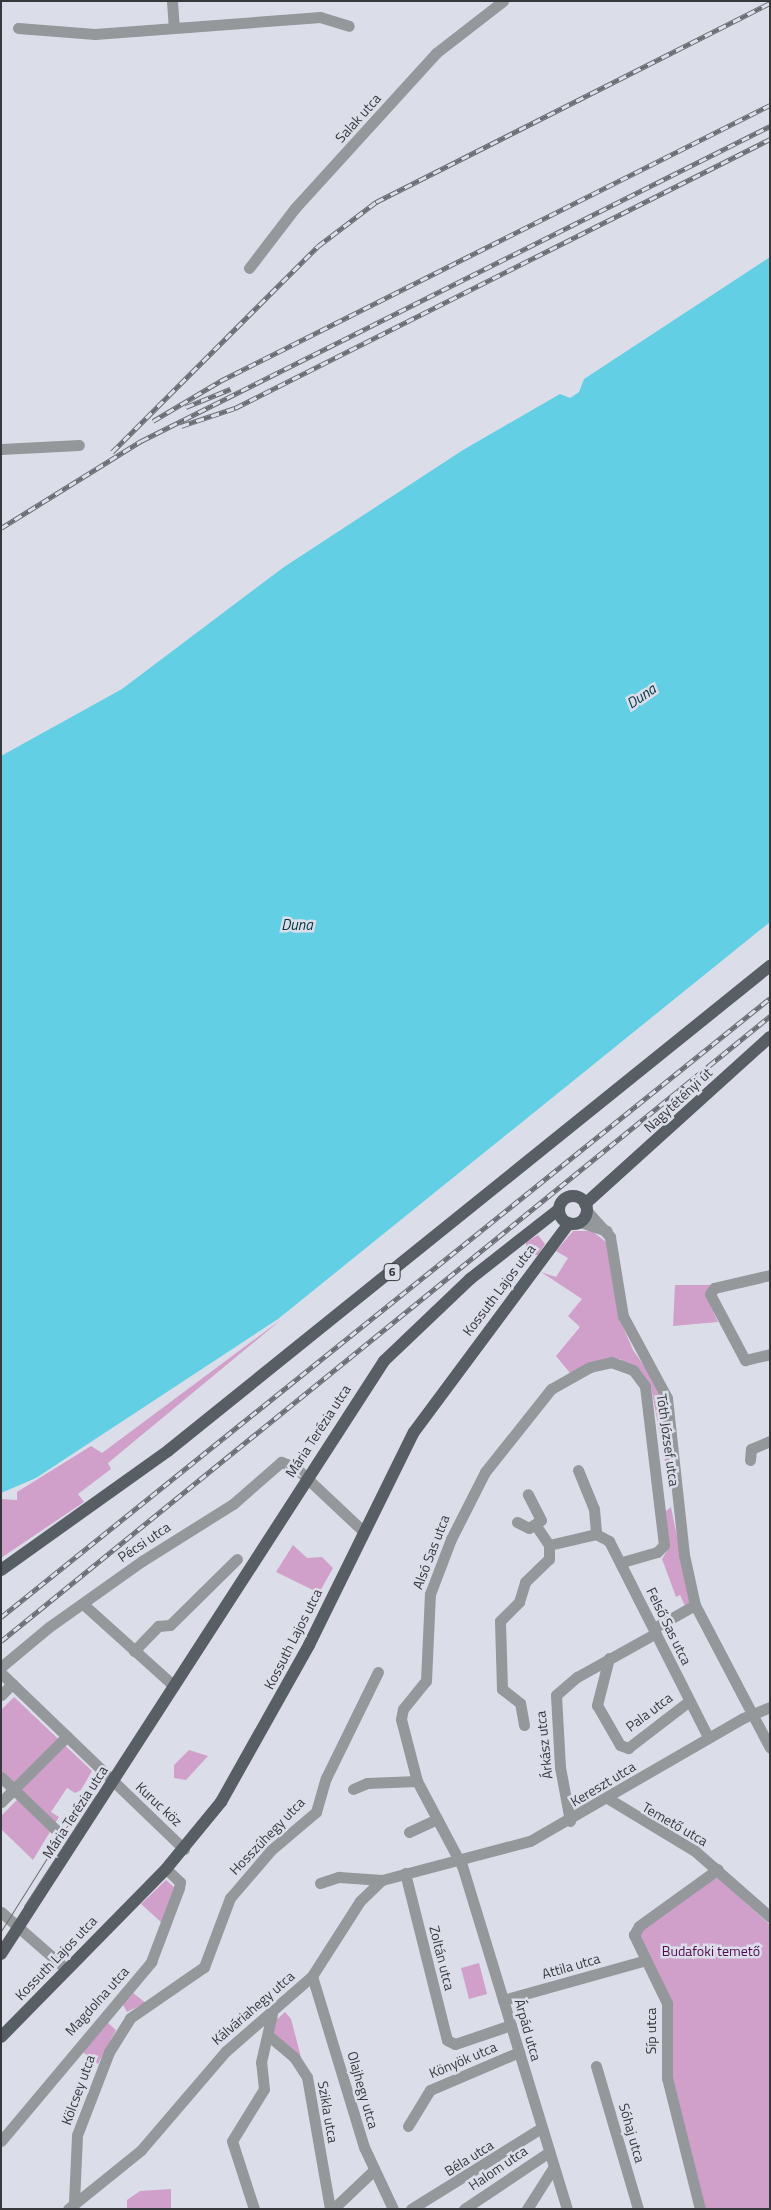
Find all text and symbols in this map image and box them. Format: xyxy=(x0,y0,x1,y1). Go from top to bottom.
street label: Salak utca xyxy=(332,90,384,146)
water label: Duna xyxy=(623,680,659,712)
water label: Duna xyxy=(281,916,313,934)
street label: Nagytétényi út xyxy=(640,1064,716,1136)
street label: Kossuth Lajos utca xyxy=(459,1241,539,1339)
road number: 6 xyxy=(383,1262,401,1282)
street label: Mária Terézia utca xyxy=(282,1382,354,1480)
street label: Tóth József utca xyxy=(653,1393,683,1487)
street label: Alsó Sas utca xyxy=(409,1512,453,1592)
street label: Pécsi utca xyxy=(115,1518,173,1566)
street label: Felső Sas utca xyxy=(643,1585,695,1667)
street label: Kossuth Lajos utca xyxy=(260,1586,326,1692)
street label: Pala utca xyxy=(622,1689,676,1735)
street label: Árkász utca xyxy=(532,1710,556,1780)
street label: Kereszt utca xyxy=(567,1758,639,1810)
street label: Mária Terézia utca xyxy=(39,1763,111,1861)
street label: Kuruc köz xyxy=(132,1778,186,1830)
street label: Hosszúhegy utca xyxy=(226,1794,308,1878)
street label: Temető utca xyxy=(639,1799,711,1849)
street label: Kossuth Lajos utca xyxy=(12,1912,100,2004)
street label: Zoltán utca xyxy=(426,1924,458,1992)
park label: Budafoki temető xyxy=(662,1943,760,1959)
street label: Attila utca xyxy=(540,1950,602,1982)
street label: Magdolna utca xyxy=(62,1963,132,2039)
street label: Kálváriahegy utca xyxy=(208,1968,298,2048)
street label: Árpád utca xyxy=(511,1997,545,2063)
street label: Síp utca xyxy=(643,2008,659,2054)
street label: Könyök utca xyxy=(427,2038,499,2082)
street label: Olajhegy utca xyxy=(344,2049,382,2131)
street label: Kölcsey utca xyxy=(58,2053,98,2127)
street label: Szikla utca xyxy=(314,2080,342,2144)
street label: Sóhaj utca xyxy=(616,2101,648,2165)
street label: Béla utca xyxy=(441,2136,497,2180)
street label: Halom utca xyxy=(465,2142,531,2194)

